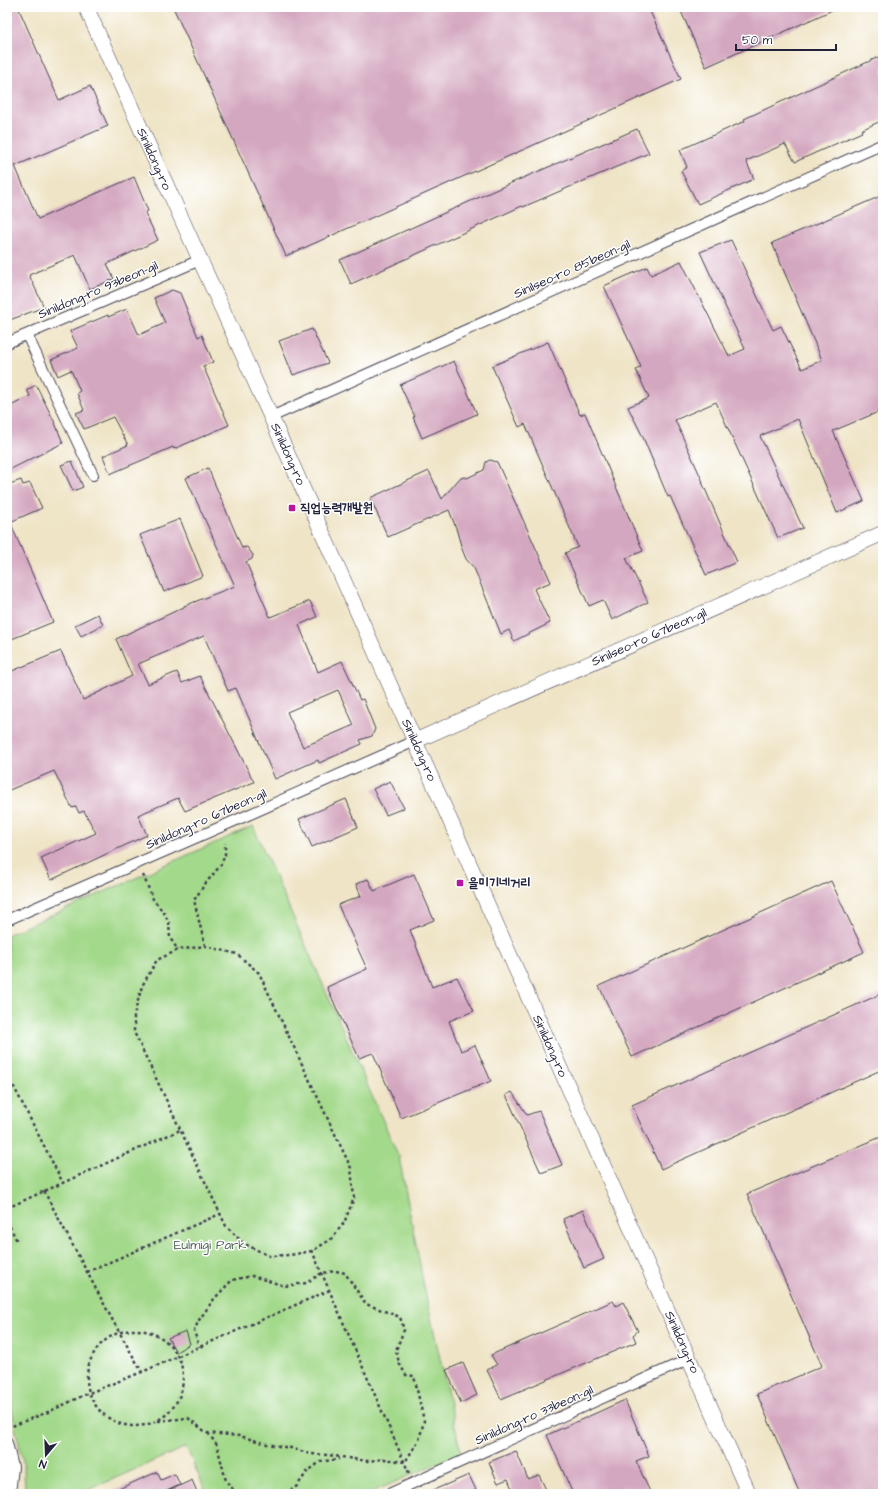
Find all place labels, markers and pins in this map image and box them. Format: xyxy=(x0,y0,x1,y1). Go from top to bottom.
place label: 직업능력개발원 xyxy=(300,499,373,517)
marker: 직업능력개발원 xyxy=(287,503,297,513)
place label: 을미기네거리 xyxy=(468,874,531,892)
marker: 을미기네거리 xyxy=(455,878,465,888)

